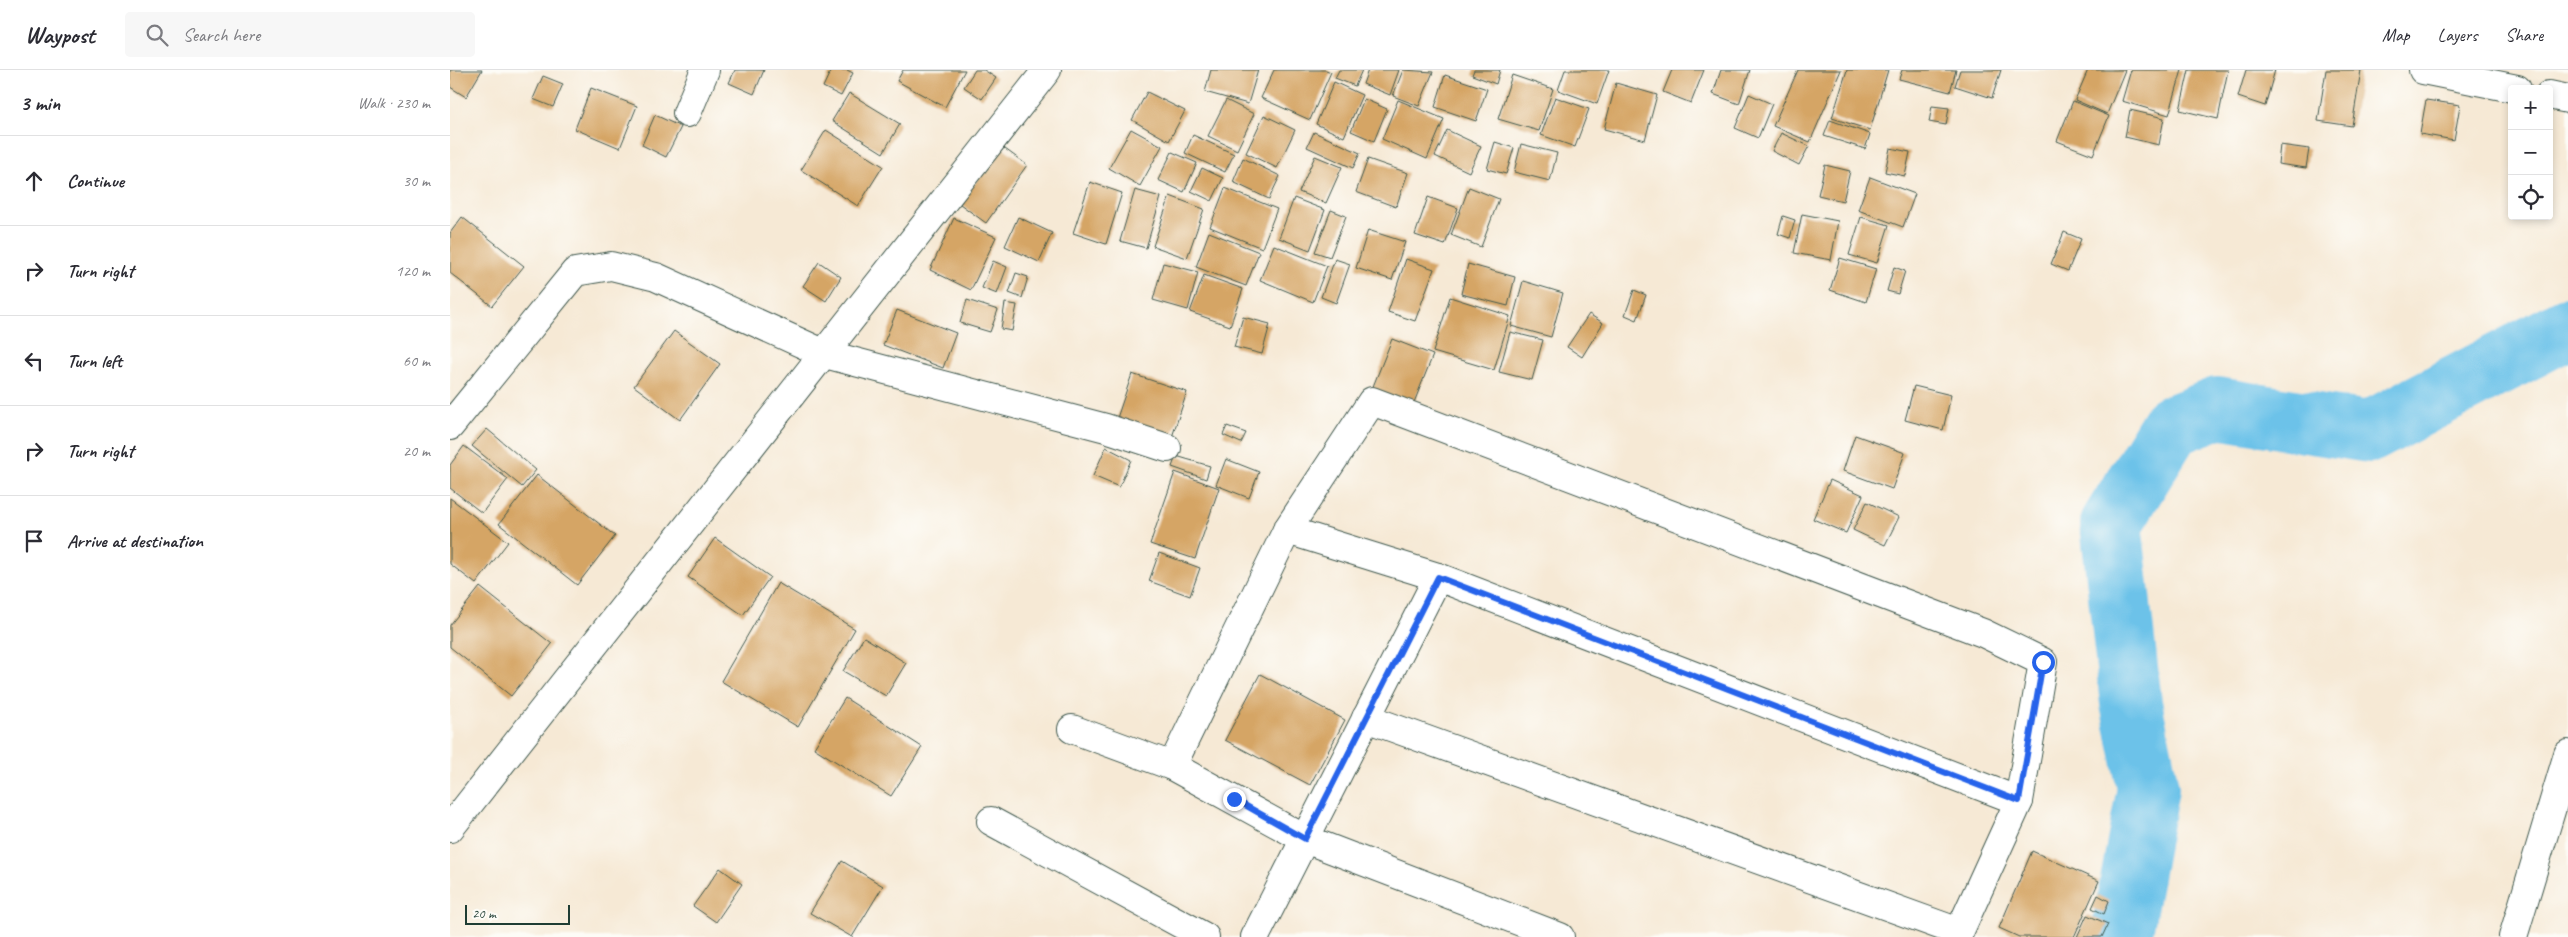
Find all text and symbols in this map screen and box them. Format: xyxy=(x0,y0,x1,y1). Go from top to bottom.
search box xyxy=(125,12,475,57)
text: Waypost xyxy=(25,20,95,50)
icon: search xyxy=(143,21,171,49)
text: Search here xyxy=(183,23,260,47)
text: Map xyxy=(2382,24,2410,46)
text: Layers xyxy=(2438,24,2477,46)
text: Share xyxy=(2505,24,2543,46)
map controls xyxy=(2508,85,2553,220)
button: + xyxy=(2508,85,2553,130)
text: 3 min xyxy=(20,90,60,116)
text: Walk · 230 m xyxy=(358,93,430,113)
button: − xyxy=(2508,130,2553,175)
icon: ahead xyxy=(20,167,48,195)
text: Continue xyxy=(67,169,124,193)
text: 30 m xyxy=(403,171,430,191)
button: locate xyxy=(2508,175,2553,220)
icon: right xyxy=(20,257,48,285)
text: Turn right xyxy=(67,259,134,283)
text: 120 m xyxy=(396,261,430,281)
icon: left xyxy=(20,347,48,375)
text: Turn left xyxy=(67,349,122,373)
text: 60 m xyxy=(403,351,430,371)
icon: right xyxy=(20,437,48,465)
text: Turn right xyxy=(67,439,134,463)
text: 20 m xyxy=(403,441,430,461)
icon: arrive xyxy=(20,527,48,555)
text: Arrive at destination xyxy=(67,529,203,553)
route start xyxy=(2032,651,2055,674)
route end xyxy=(1223,788,1246,811)
scale bar xyxy=(465,902,570,925)
text: 20 m xyxy=(472,905,496,922)

